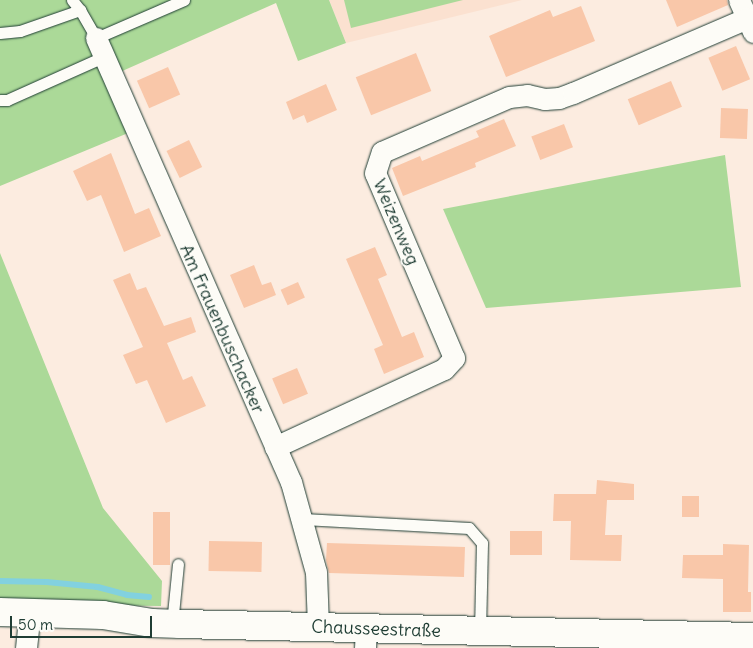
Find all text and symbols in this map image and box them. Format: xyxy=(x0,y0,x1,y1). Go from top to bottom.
street label: Weizenweg xyxy=(368,176,424,268)
street label: Am Frauenbuschacker xyxy=(175,241,269,417)
scale bar xyxy=(12,606,155,638)
text: 50 m xyxy=(18,615,53,634)
street label: Chausseestraße xyxy=(311,616,441,642)

